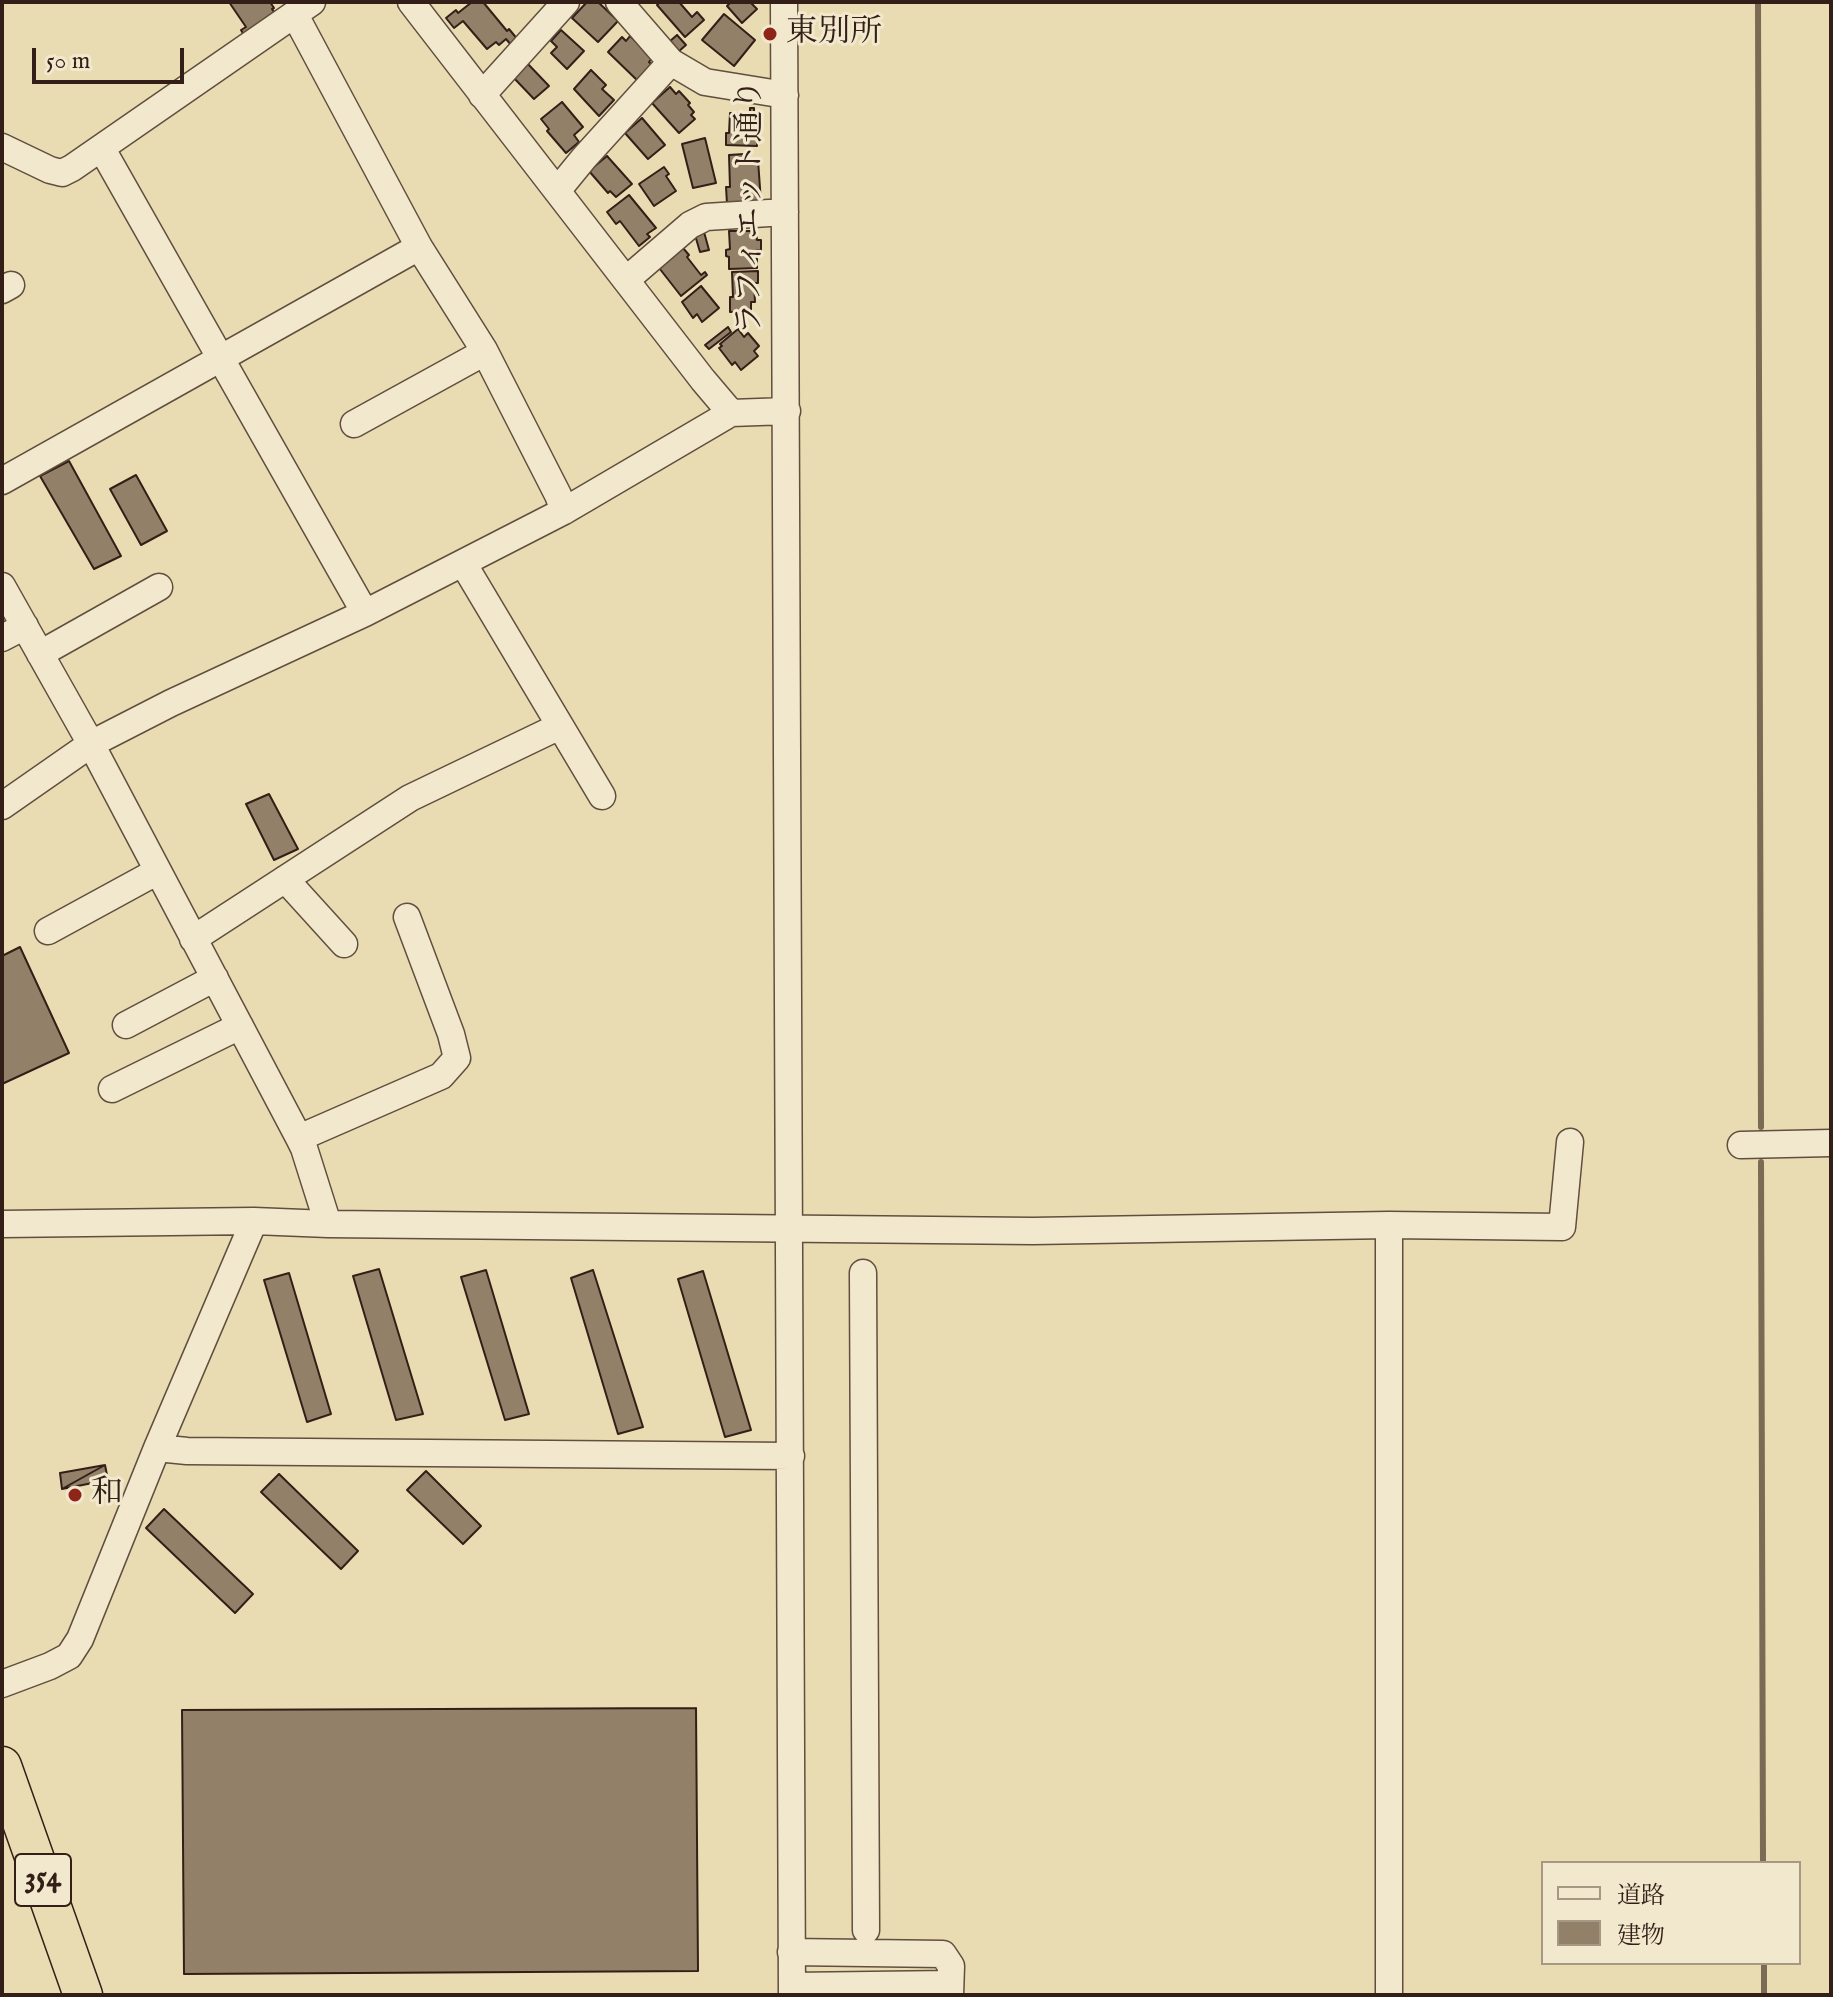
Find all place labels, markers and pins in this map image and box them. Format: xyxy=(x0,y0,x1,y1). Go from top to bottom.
place label: 東別所 xyxy=(786,15,882,53)
marker: 東別所 xyxy=(761,25,779,43)
place label: 和 xyxy=(91,1476,123,1514)
marker: 和 xyxy=(66,1486,84,1504)

